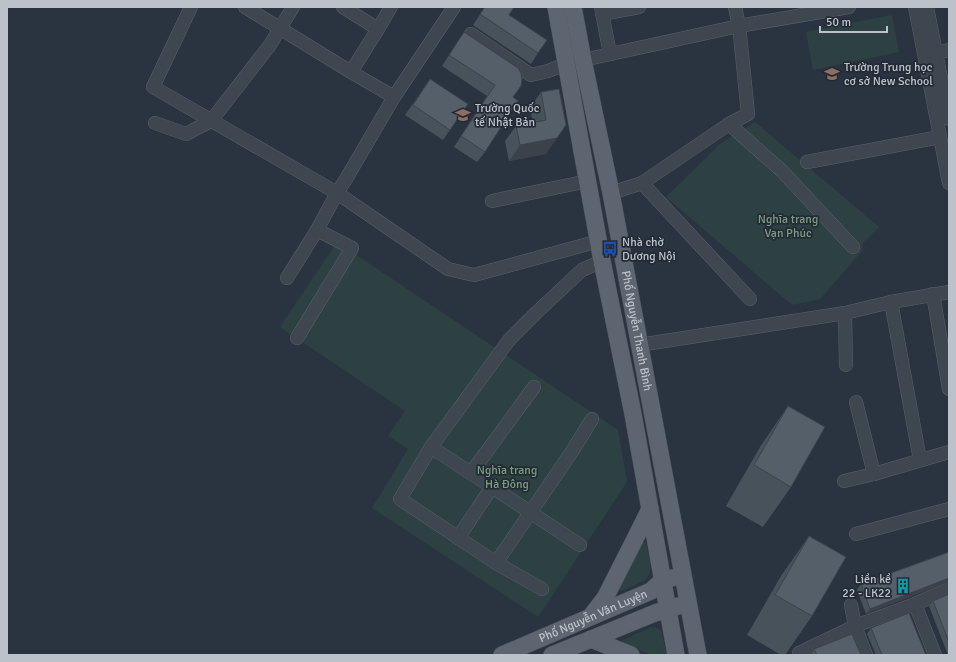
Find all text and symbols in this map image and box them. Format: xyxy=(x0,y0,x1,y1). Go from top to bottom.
scale bar xyxy=(820,8,887,34)
text: 50 m xyxy=(826,15,851,30)
place label: Trường Trung học cơ sở New School xyxy=(844,60,933,89)
school or university icon: Trường Trung học cơ sở New School xyxy=(823,65,841,83)
place label: Trường Quốc tế Nhật Bản xyxy=(475,101,540,130)
school or university icon: Trường Quốc tế Nhật Bản xyxy=(454,106,472,124)
park label: Nghĩa trang Vạn Phúc xyxy=(758,212,818,241)
place label: Nhà chờ Dương Nội xyxy=(622,235,676,264)
bus stop icon: Nhà chờ Dương Nội xyxy=(601,240,619,258)
street label: Phố Nguyễn Thanh Bình xyxy=(618,270,655,392)
park label: Nghĩa trang Hà Đông xyxy=(477,463,537,492)
place label: Liền kề 22 - LK22 xyxy=(842,572,891,601)
building icon: Liền kề 22 - LK22 xyxy=(894,577,912,595)
street label: Phố Nguyễn Văn Luyện xyxy=(537,587,650,646)

